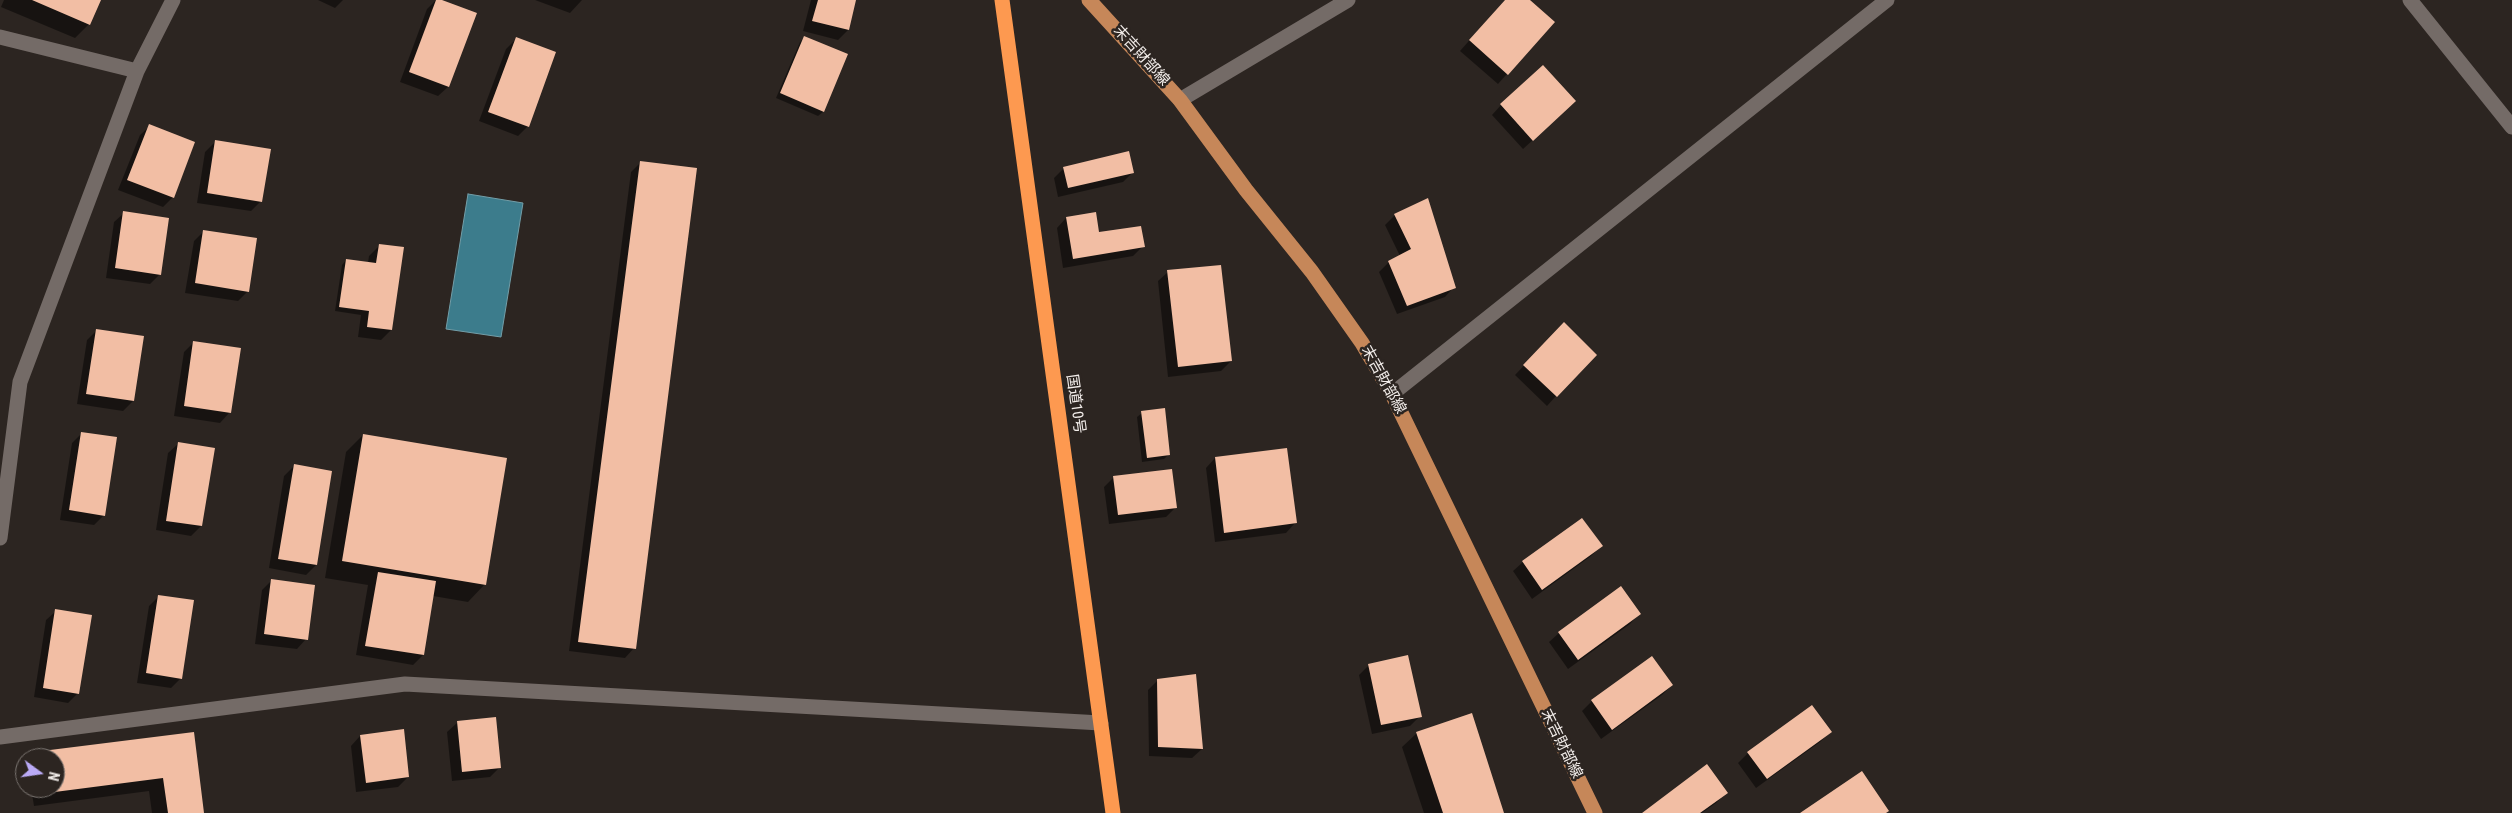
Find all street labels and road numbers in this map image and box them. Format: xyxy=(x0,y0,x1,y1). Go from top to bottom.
street label: 末吉財部線 xyxy=(1109,22,1173,90)
street label: 末吉財部線 xyxy=(1357,343,1409,417)
street label: 国道10号 xyxy=(1062,373,1088,435)
street label: 末吉財部線 xyxy=(1536,706,1586,782)

